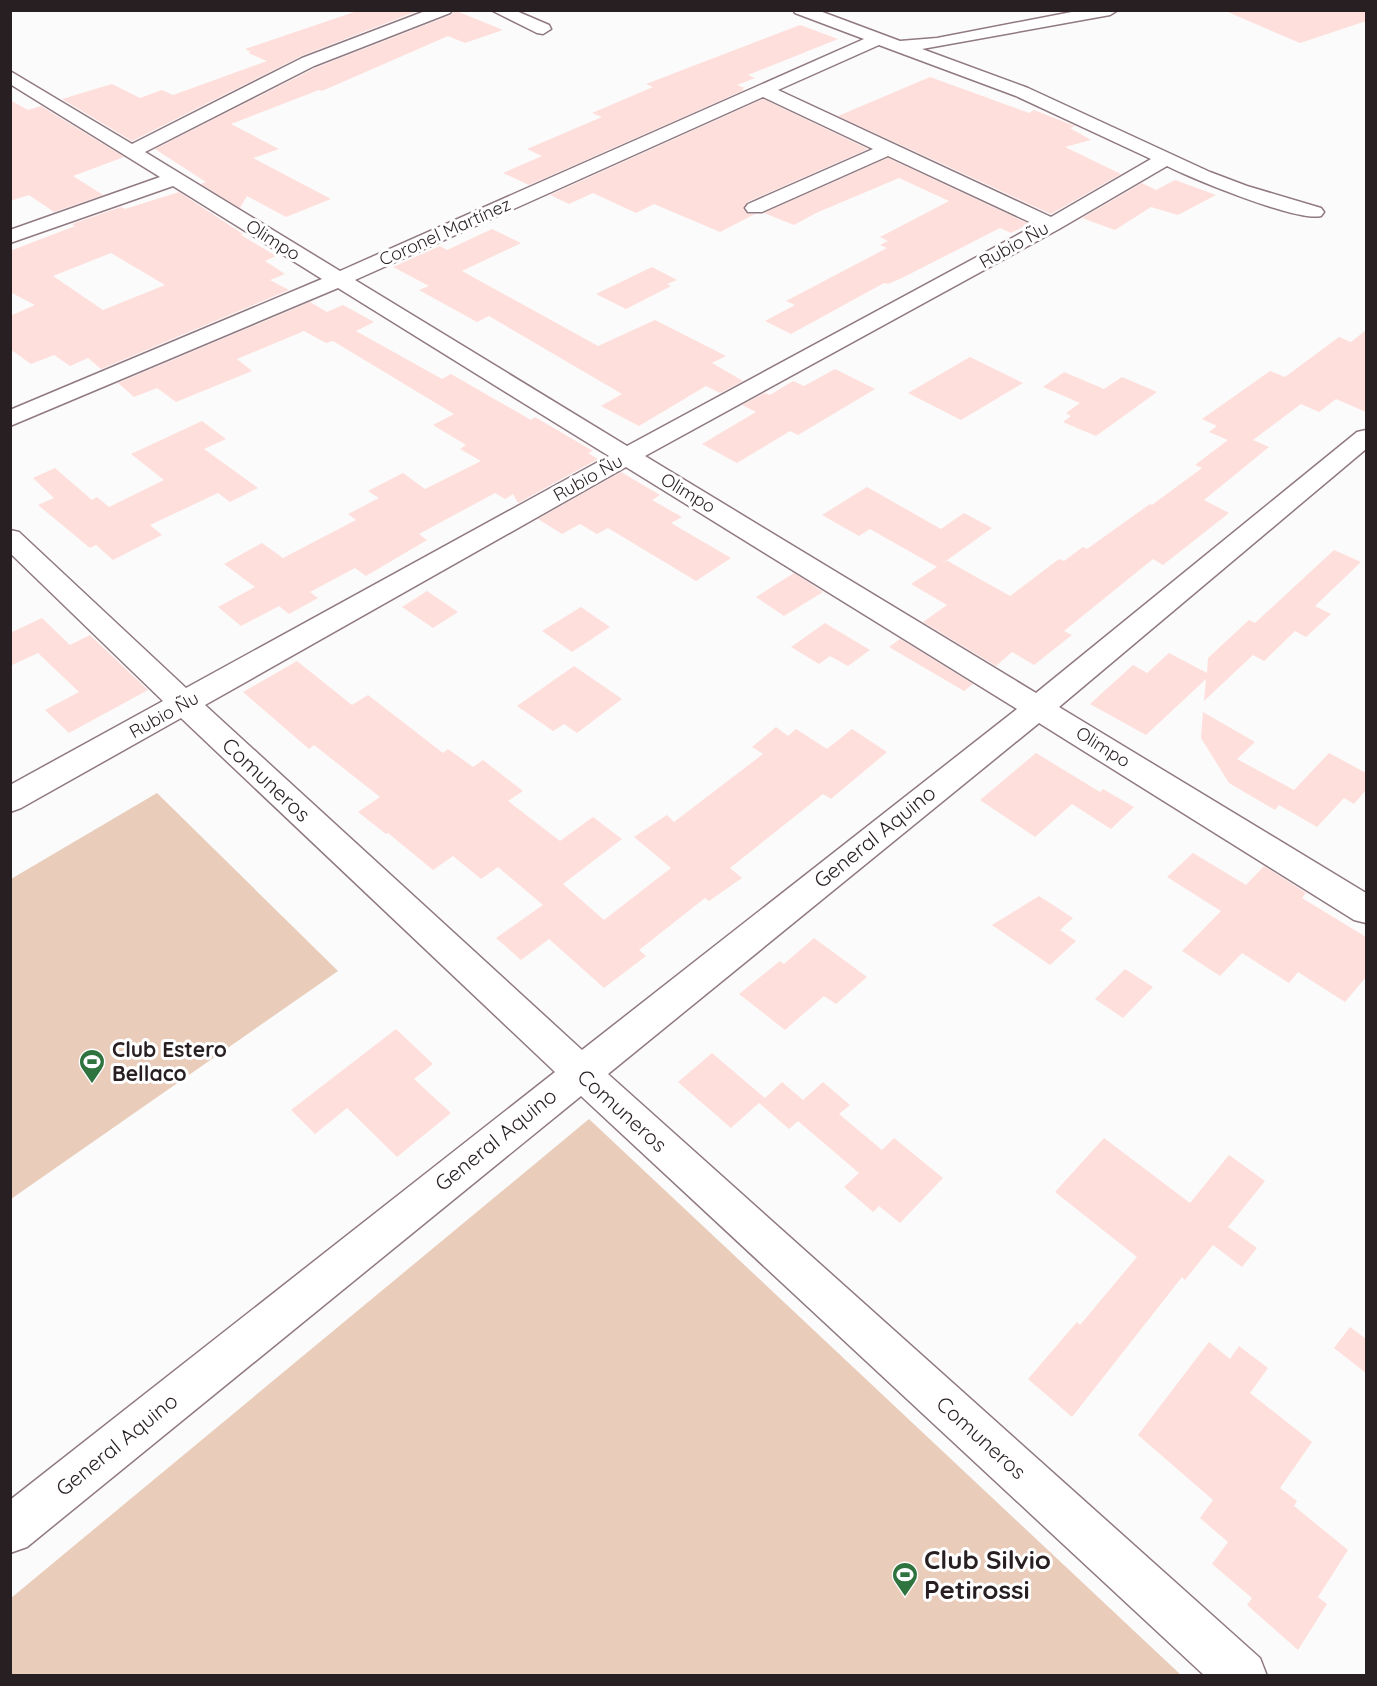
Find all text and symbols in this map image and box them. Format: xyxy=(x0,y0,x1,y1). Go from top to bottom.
street label: Coronel Martínez xyxy=(375,192,514,271)
street label: Olimpo xyxy=(242,214,305,265)
street label: Rubio Ñu xyxy=(975,216,1053,273)
street label: Rubio Ñu xyxy=(549,449,627,506)
street label: Olimpo xyxy=(657,467,720,518)
street label: Rubio Ñu xyxy=(125,686,203,743)
street label: Olimpo xyxy=(1072,721,1135,772)
street label: Comuneros xyxy=(217,732,316,827)
street label: General Aquino xyxy=(808,779,941,893)
place label: Club Estero Bellaco xyxy=(112,1036,227,1086)
sports icon: Club Estero Bellaco xyxy=(77,1047,107,1085)
street label: Comuneros xyxy=(572,1063,673,1157)
street label: General Aquino xyxy=(429,1082,562,1196)
street label: General Aquino xyxy=(50,1387,183,1501)
street label: Comuneros xyxy=(931,1390,1032,1484)
place label: Club Silvio Petirossi xyxy=(924,1543,1051,1606)
sports icon: Club Silvio Petirossi xyxy=(890,1560,920,1598)

